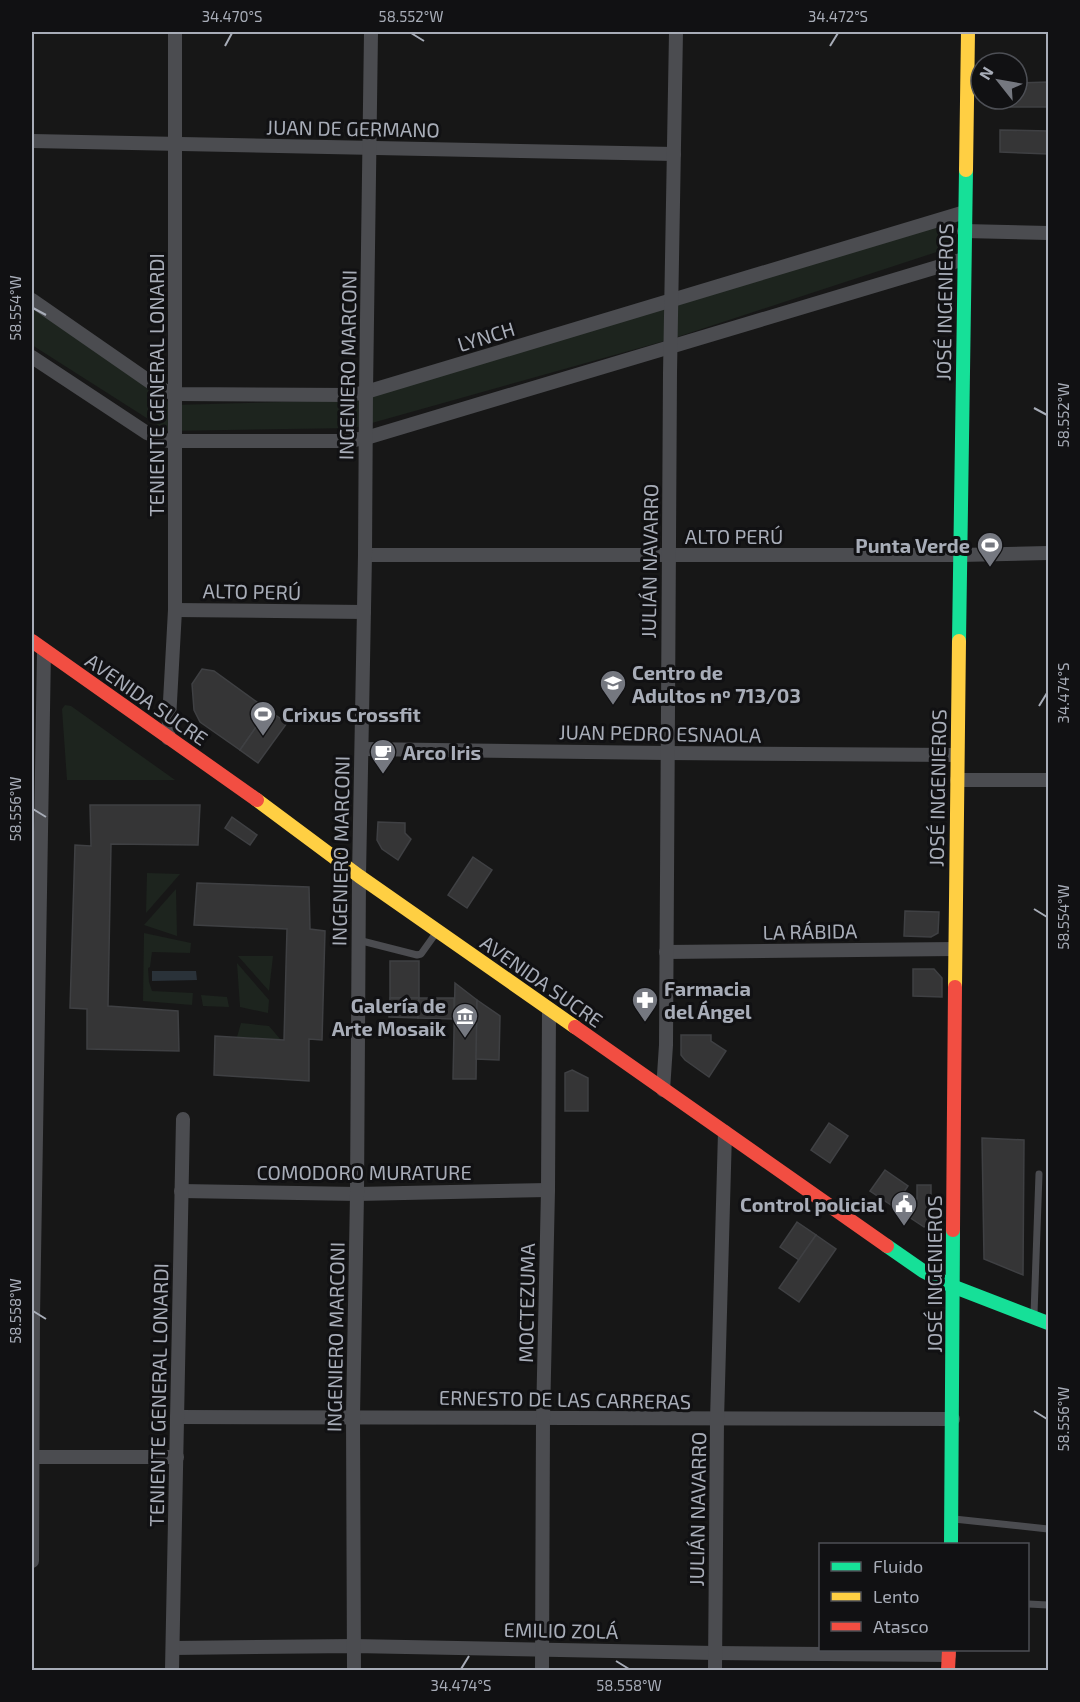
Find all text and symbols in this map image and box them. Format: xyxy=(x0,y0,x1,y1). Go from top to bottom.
text: 34.470°S xyxy=(202,7,262,25)
text: 58.552°W xyxy=(379,7,443,25)
text: 34.472°S xyxy=(808,7,868,25)
north arrow xyxy=(969,51,1029,111)
text: N xyxy=(975,63,997,83)
street label: JUAN DE GERMANO xyxy=(266,114,440,142)
street label: JOSÉ INGENIEROS xyxy=(931,223,957,381)
street label: TENIENTE GENERAL LONARDI xyxy=(144,253,168,517)
street label: INGENIERO MARCONI xyxy=(333,270,361,460)
text: 58.554°W xyxy=(6,275,24,341)
street label: LYNCH xyxy=(454,316,518,356)
text: 58.552°W xyxy=(1054,383,1072,447)
street label: JULIÁN NAVARRO xyxy=(636,484,662,638)
street label: ALTO PERÚ xyxy=(685,524,783,548)
sports icon: Punta Verde xyxy=(975,530,1005,568)
place label: Punta Verde xyxy=(855,533,970,557)
street label: ALTO PERÚ xyxy=(203,578,301,604)
street label: AVENIDA SUCRE xyxy=(81,648,213,750)
place label: Centro de Adultos nº 713/03 xyxy=(632,660,801,707)
text: 34.474°S xyxy=(1054,663,1072,723)
school or university icon: Centro de Adultos nº 713/03 xyxy=(598,668,628,706)
sports icon: Crixus Crossfit xyxy=(248,699,278,737)
place label: Crixus Crossfit xyxy=(282,702,421,726)
street label: JOSÉ INGENIEROS xyxy=(924,709,950,867)
street label: JUAN PEDRO ESNAOLA xyxy=(559,719,762,747)
cafe icon: Arco Iris xyxy=(368,737,398,775)
place label: Arco Iris xyxy=(403,740,481,764)
street label: INGENIERO MARCONI xyxy=(326,756,354,946)
text: 58.556°W xyxy=(6,777,24,841)
text: 58.554°W xyxy=(1054,884,1072,950)
street label: LA RÁBIDA xyxy=(762,918,858,944)
street label: AVENIDA SUCRE xyxy=(476,930,608,1032)
place label: Farmacia del Ángel xyxy=(664,976,752,1023)
pharmacy icon: Farmacia del Ángel xyxy=(630,985,660,1023)
place label: Galería de Arte Mosaik xyxy=(332,993,447,1040)
museum icon: Galería de Arte Mosaik xyxy=(450,1001,480,1039)
street label: COMODORO MURATURE xyxy=(256,1160,472,1184)
public building icon: Control policial xyxy=(889,1189,919,1227)
place label: Control policial xyxy=(740,1192,884,1216)
street label: JOSÉ INGENIEROS xyxy=(922,1195,946,1353)
street label: INGENIERO MARCONI xyxy=(321,1242,349,1432)
street label: MOCTEZUMA xyxy=(513,1242,539,1363)
street label: TENIENTE GENERAL LONARDI xyxy=(144,1263,172,1527)
text: 58.558°W xyxy=(6,1278,24,1344)
street label: ERNESTO DE LAS CARRERAS xyxy=(439,1385,691,1413)
text: 58.556°W xyxy=(1054,1387,1072,1451)
street label: JULIÁN NAVARRO xyxy=(684,1432,710,1586)
legend xyxy=(819,1543,1029,1651)
text: Fluido xyxy=(873,1555,923,1577)
text: Lento xyxy=(873,1585,919,1607)
text: Atasco xyxy=(873,1615,929,1637)
street label: EMILIO ZOLÁ xyxy=(503,1617,619,1643)
text: 34.474°S xyxy=(431,1676,491,1694)
text: 58.558°W xyxy=(596,1676,662,1694)

